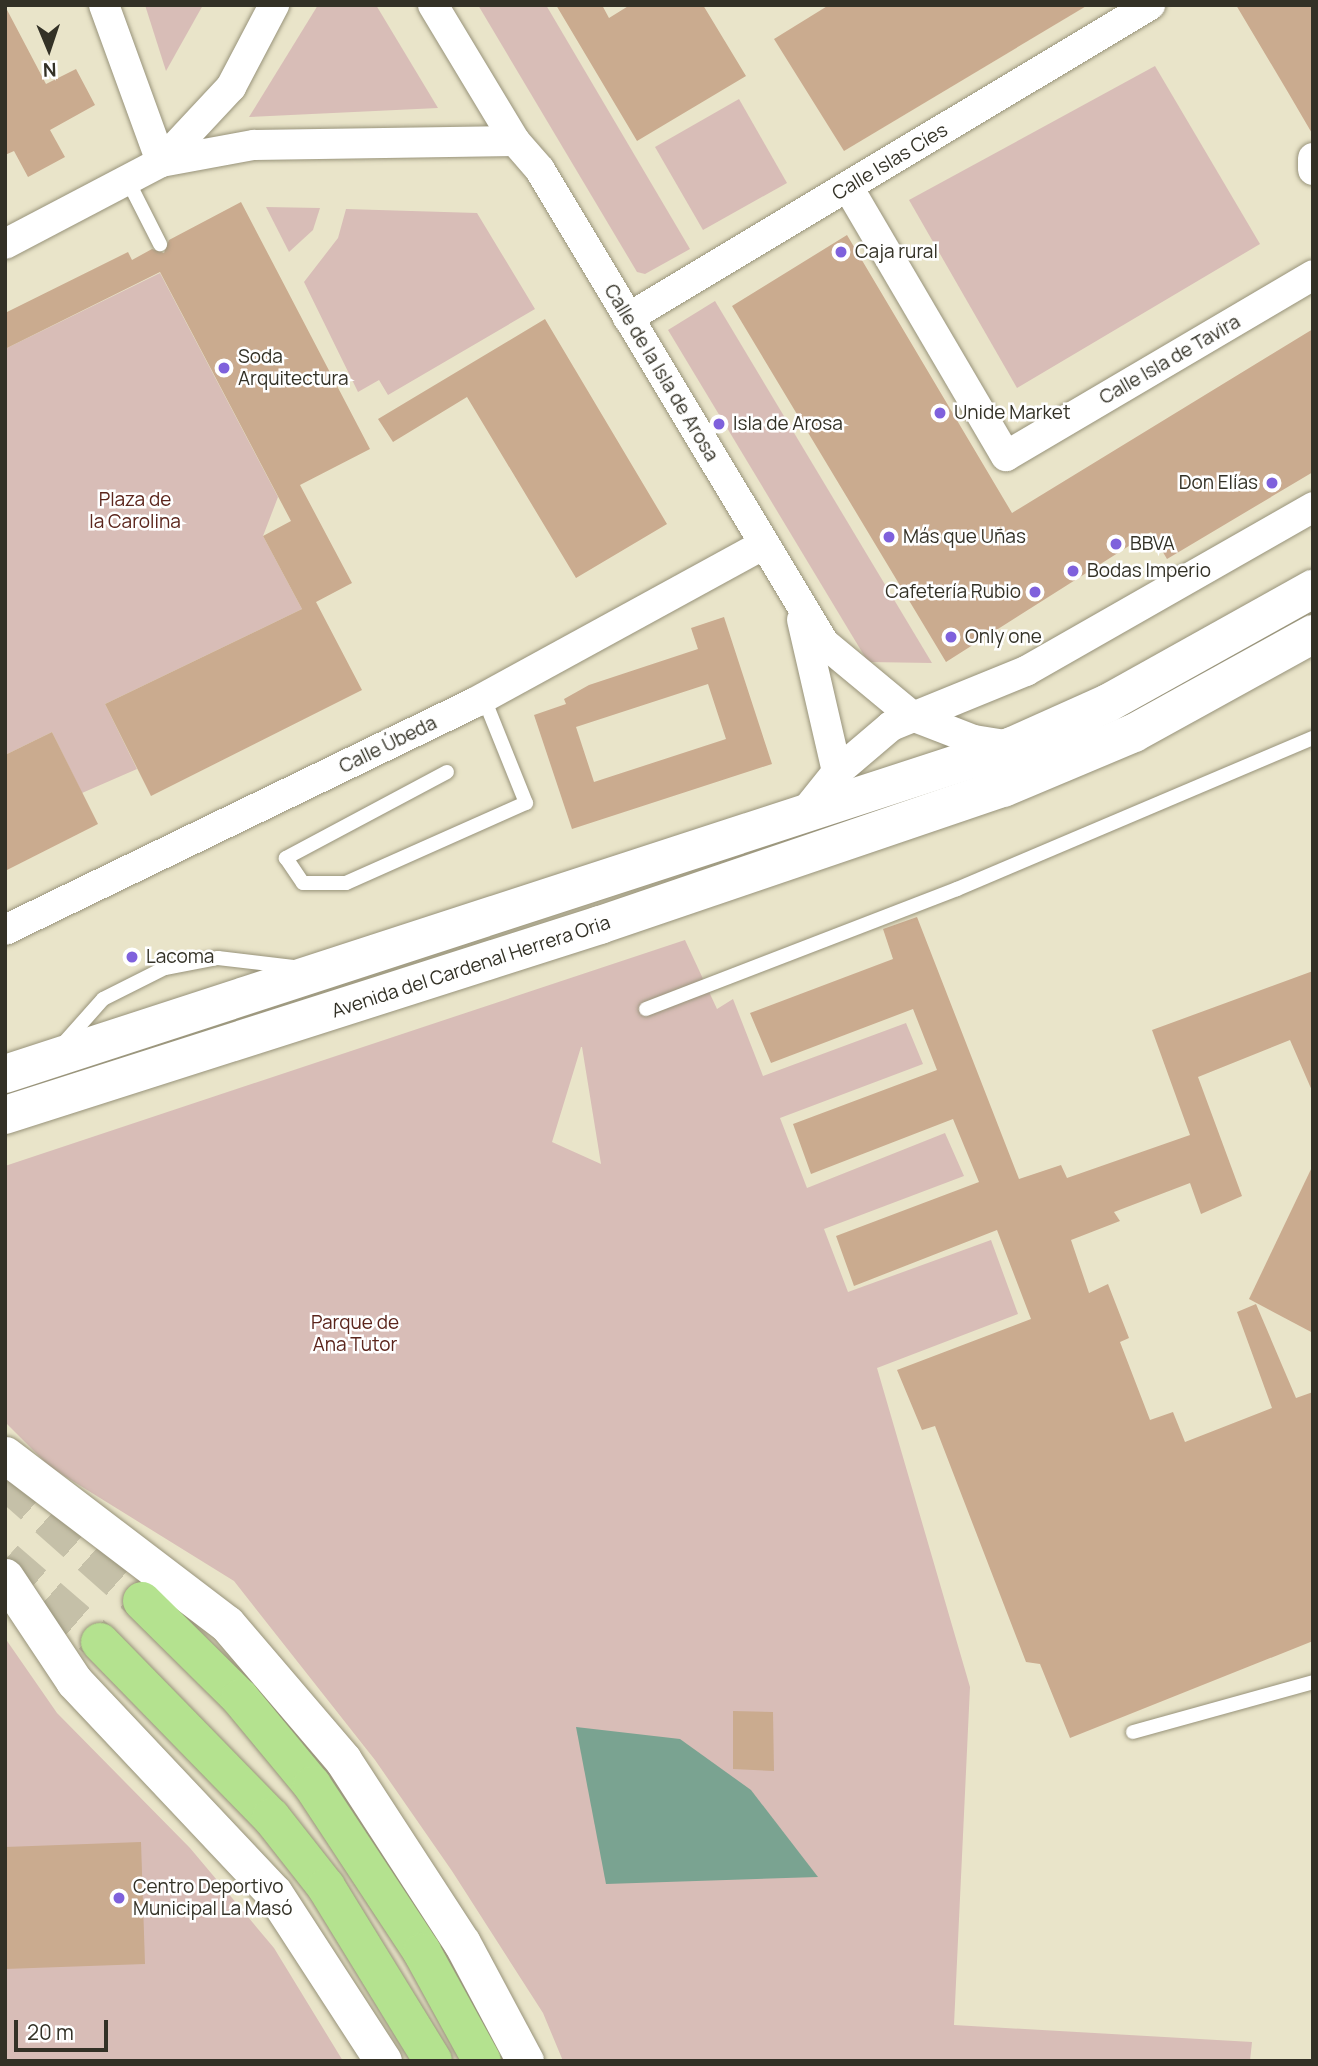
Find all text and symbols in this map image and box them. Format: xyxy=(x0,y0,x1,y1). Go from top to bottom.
north arrow xyxy=(14,14,84,84)
text: N xyxy=(42,57,57,83)
street label: Calle Islas Cíes xyxy=(828,119,952,205)
place label: Caja rural xyxy=(855,241,938,263)
marker: Caja rural xyxy=(833,244,849,260)
street label: Calle de la Isla de Arosa xyxy=(599,280,723,466)
street label: Calle Isla de Tavira xyxy=(1096,310,1244,410)
place label: Soda Arquitectura xyxy=(238,346,349,390)
marker: Soda Arquitectura xyxy=(216,360,232,376)
place label: Unide Market xyxy=(954,402,1071,424)
marker: Unide Market xyxy=(932,405,948,421)
place label: Isla de Arosa xyxy=(733,413,843,435)
marker: Isla de Arosa xyxy=(711,416,727,432)
place label: Don Elías xyxy=(1179,472,1258,494)
marker: Don Elías xyxy=(1264,475,1280,491)
park label: Plaza de la Carolina xyxy=(89,489,181,533)
place label: Más que Uñas xyxy=(903,526,1026,548)
marker: Más que Uñas xyxy=(881,529,897,545)
place label: BBVA xyxy=(1130,533,1175,555)
marker: BBVA xyxy=(1108,536,1124,552)
place label: Bodas Imperio xyxy=(1087,560,1211,582)
marker: Bodas Imperio xyxy=(1065,563,1081,579)
place label: Cafetería Rubio xyxy=(885,581,1021,603)
marker: Cafetería Rubio xyxy=(1027,584,1043,600)
place label: Only one xyxy=(965,626,1042,648)
marker: Only one xyxy=(943,629,959,645)
street label: Calle Úbeda xyxy=(336,712,440,778)
street label: Avenida del Cardenal Herrera Oria xyxy=(329,911,613,1023)
place label: Lacoma xyxy=(146,946,214,968)
marker: Lacoma xyxy=(124,949,140,965)
park label: Parque de Ana Tutor xyxy=(311,1312,399,1356)
place label: Centro Deportivo Municipal La Masó xyxy=(133,1876,292,1920)
marker: Centro Deportivo Municipal La Masó xyxy=(111,1890,127,1906)
scale bar xyxy=(18,2007,112,2050)
text: 20 m xyxy=(27,2018,74,2046)

